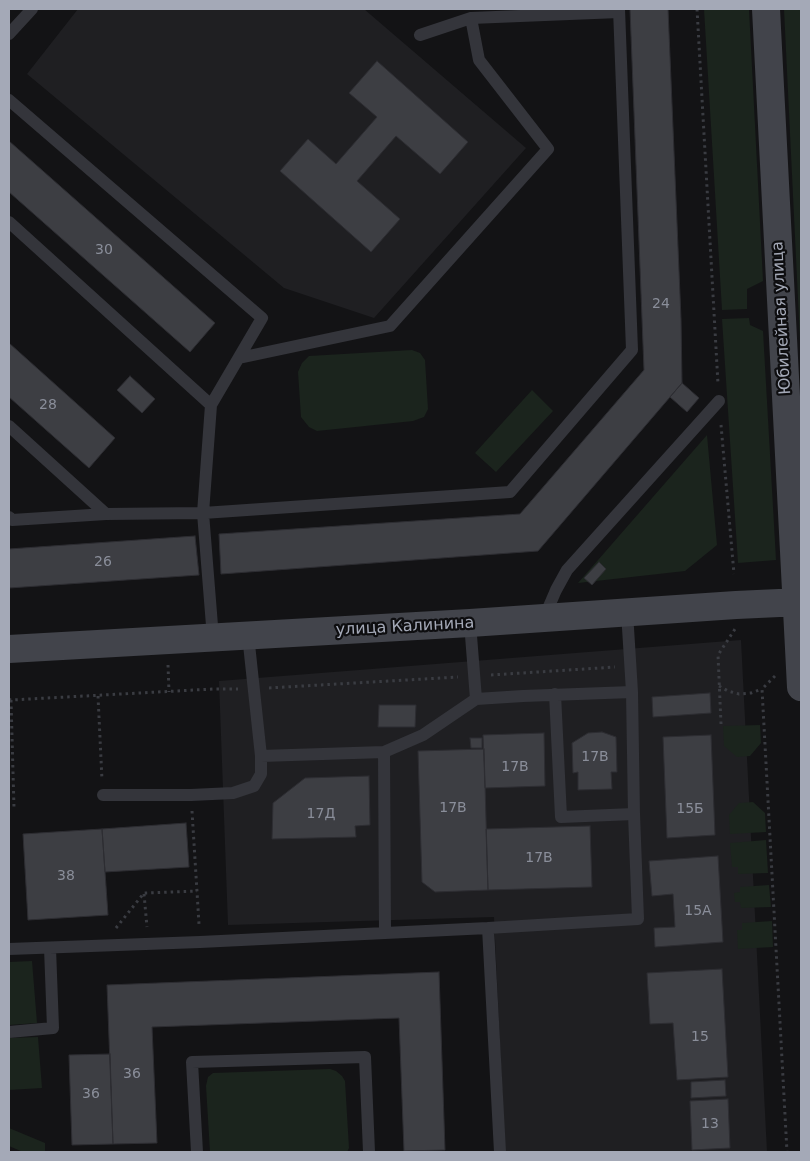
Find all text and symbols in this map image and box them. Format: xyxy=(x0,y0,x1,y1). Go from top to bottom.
street label: Юбилейная улица xyxy=(768,241,796,395)
house number: 30 xyxy=(95,242,113,258)
house number: 24 xyxy=(652,296,670,312)
house number: 28 xyxy=(39,397,57,413)
house number: 26 xyxy=(94,554,112,570)
street label: улица Калинина xyxy=(335,614,475,640)
house number: 17В xyxy=(581,749,609,765)
house number: 17В xyxy=(501,759,529,775)
house number: 17В xyxy=(439,800,467,816)
house number: 15Б xyxy=(676,801,704,817)
house number: 17Д xyxy=(307,806,335,822)
house number: 17В xyxy=(525,850,553,866)
house number: 38 xyxy=(57,868,75,884)
house number: 15А xyxy=(684,903,712,919)
house number: 15 xyxy=(691,1029,709,1045)
house number: 36 xyxy=(123,1066,141,1082)
house number: 36 xyxy=(82,1086,100,1102)
house number: 13 xyxy=(701,1116,719,1132)

